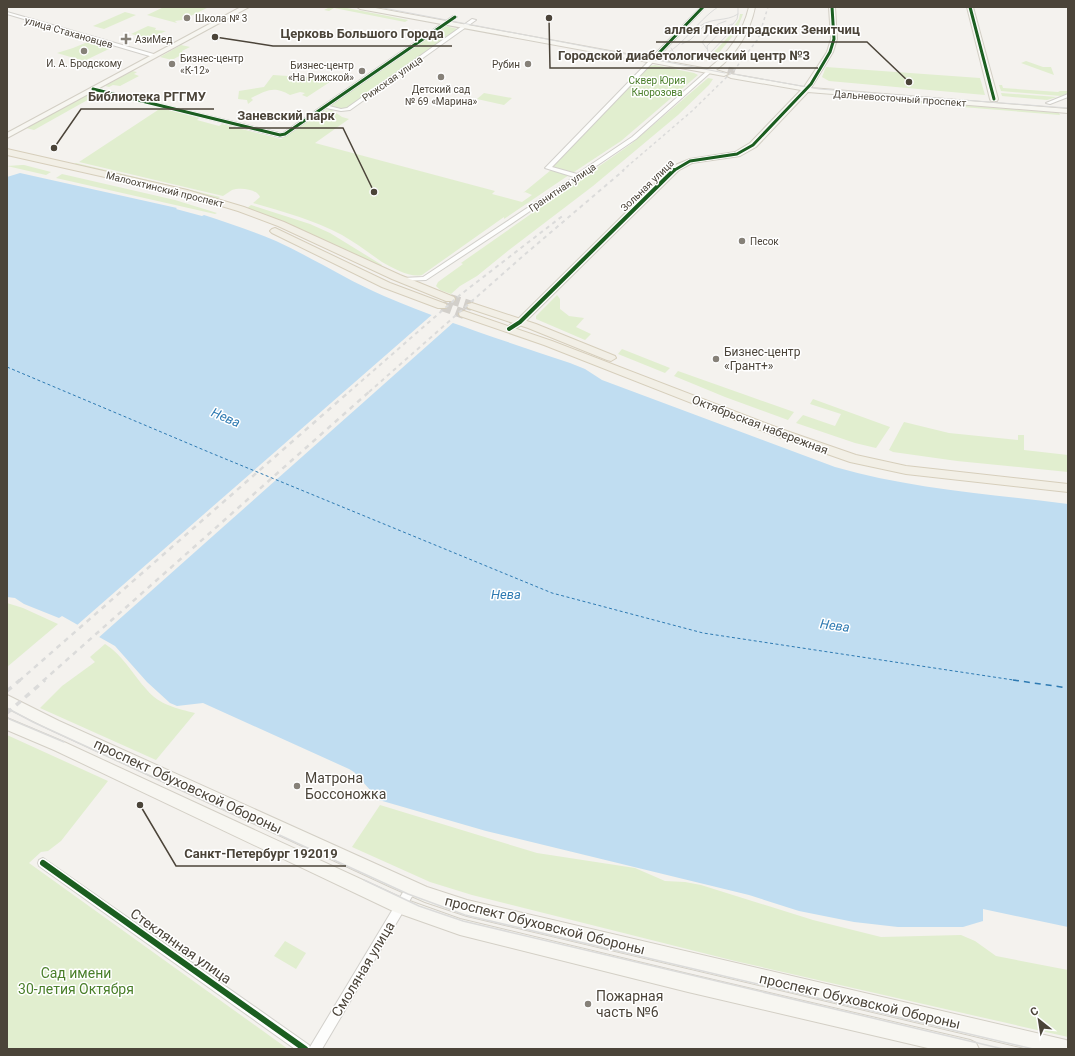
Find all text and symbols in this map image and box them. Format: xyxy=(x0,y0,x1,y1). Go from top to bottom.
marker: Школа № 3 xyxy=(182,13,192,23)
place label: Школа № 3 xyxy=(195,13,247,24)
street label: улица Стахановцев xyxy=(24,15,114,50)
callout: аллея Ленинградских Зенитчиц xyxy=(656,17,867,42)
callout: Церковь Большого Города xyxy=(273,21,452,46)
text: аллея Ленинградских Зенитчиц xyxy=(664,22,860,37)
text: Церковь Большого Города xyxy=(280,26,444,41)
marker: АзиМед xyxy=(120,33,132,45)
place label: АзиМед xyxy=(135,34,172,45)
callout: Городской диабетологический центр №3 xyxy=(550,43,818,68)
marker: И. А. Бродскому xyxy=(79,46,89,56)
text: Городской диабетологический центр №3 xyxy=(558,48,810,63)
place label: Бизнес-центр «К-12» xyxy=(180,53,244,76)
street label: Рижская улица xyxy=(360,53,425,103)
place label: И. А. Бродскому xyxy=(46,58,122,69)
marker: Бизнес-центр «К-12» xyxy=(167,59,177,69)
place label: Рубин xyxy=(492,59,520,70)
marker: Рубин xyxy=(523,59,533,69)
place label: Бизнес-центр «На Рижской» xyxy=(288,60,354,83)
marker: Бизнес-центр «На Рижской» xyxy=(357,66,367,76)
marker: Детский сад № 69 «Марина» xyxy=(436,72,446,82)
park label: Сквер Юрия Кнорозова xyxy=(629,75,685,98)
callout: Библиотека РГГМУ xyxy=(81,84,214,109)
place label: Детский сад № 69 «Марина» xyxy=(405,84,478,107)
street label: Дальневосточный проспект xyxy=(833,88,967,109)
text: Библиотека РГГМУ xyxy=(88,89,207,104)
callout: Заневский парк xyxy=(229,103,343,128)
text: Заневский парк xyxy=(237,108,336,123)
street label: Зольная улица xyxy=(619,157,676,213)
street label: Гранитная улица xyxy=(527,161,598,214)
street label: Малоохтинский проспект xyxy=(105,170,225,209)
marker: Песок xyxy=(737,236,747,246)
place label: Песок xyxy=(750,236,779,247)
place label: Бизнес-центр «Грант+» xyxy=(724,345,801,373)
marker: Бизнес-центр «Грант+» xyxy=(711,354,721,364)
street label: Октябрьская набережная xyxy=(690,393,830,457)
water label: Нева xyxy=(209,405,243,430)
water label: Нева xyxy=(491,587,521,602)
water label: Нева xyxy=(819,616,851,635)
street label: проспект Обуховской Обороны xyxy=(91,735,285,837)
place label: Матрона Боссоножка xyxy=(305,770,386,802)
marker: Матрона Боссоножка xyxy=(292,781,302,791)
callout: Санкт-Петербург 192019 xyxy=(176,841,346,866)
text: Санкт-Петербург 192019 xyxy=(184,846,338,861)
street label: проспект Обуховской Обороны xyxy=(443,892,647,958)
street label: Стеклянная улица xyxy=(127,905,235,987)
street label: Смоляная улица xyxy=(328,918,398,1020)
park label: Сад имени 30-летия Октября xyxy=(18,965,134,997)
street label: проспект Обуховской Обороны xyxy=(758,970,962,1032)
place label: Пожарная часть №6 xyxy=(596,988,663,1020)
marker: Пожарная часть №6 xyxy=(583,999,593,1009)
north arrow xyxy=(1019,1000,1059,1040)
text: С xyxy=(1028,1004,1041,1019)

